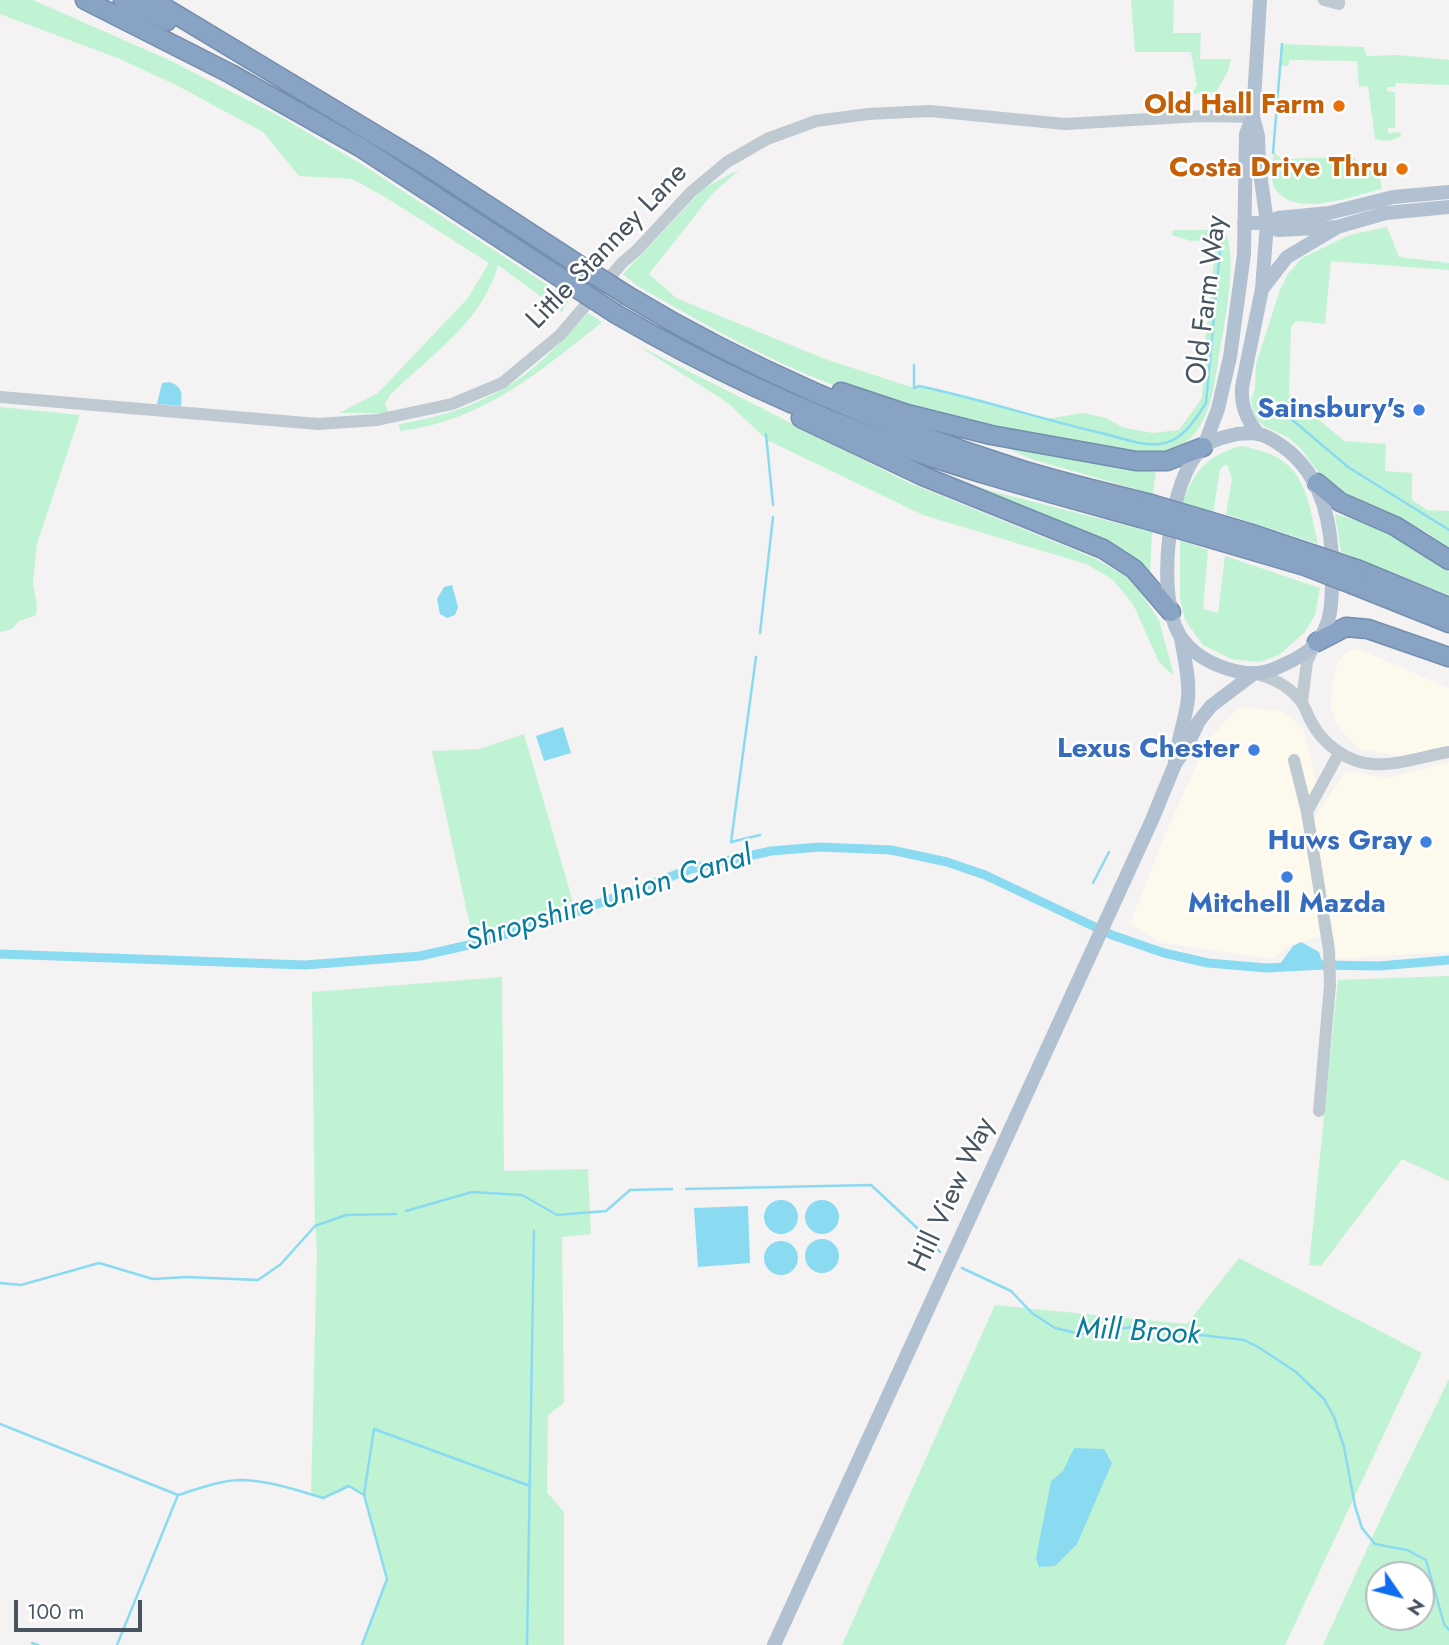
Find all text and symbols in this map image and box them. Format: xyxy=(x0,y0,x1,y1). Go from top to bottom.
place label: Old Hall Farm xyxy=(1144,89,1325,123)
marker: Old Hall Farm xyxy=(1331,98,1347,114)
place label: Costa Drive Thru xyxy=(1169,152,1388,186)
street label: Little Stanney Lane xyxy=(520,157,696,337)
marker: Costa Drive Thru xyxy=(1394,161,1410,177)
street label: Old Farm Way xyxy=(1181,214,1235,386)
place label: Sainsbury's xyxy=(1257,393,1405,427)
marker: Sainsbury's xyxy=(1411,402,1427,418)
place label: Lexus Chester xyxy=(1057,733,1240,767)
marker: Lexus Chester xyxy=(1246,742,1262,758)
place label: Huws Gray xyxy=(1268,825,1412,859)
marker: Huws Gray xyxy=(1418,834,1434,850)
water label: Shropshire Union Canal xyxy=(461,839,757,961)
marker: Mitchell Mazda xyxy=(1279,869,1295,885)
place label: Mitchell Mazda xyxy=(1188,888,1386,922)
street label: Hill View Way xyxy=(903,1113,1003,1277)
water label: Mill Brook xyxy=(1075,1312,1201,1354)
north arrow xyxy=(1365,1561,1435,1631)
scale bar xyxy=(18,1586,145,1630)
text: N xyxy=(1401,1593,1431,1621)
text: 100 m xyxy=(27,1597,84,1627)

